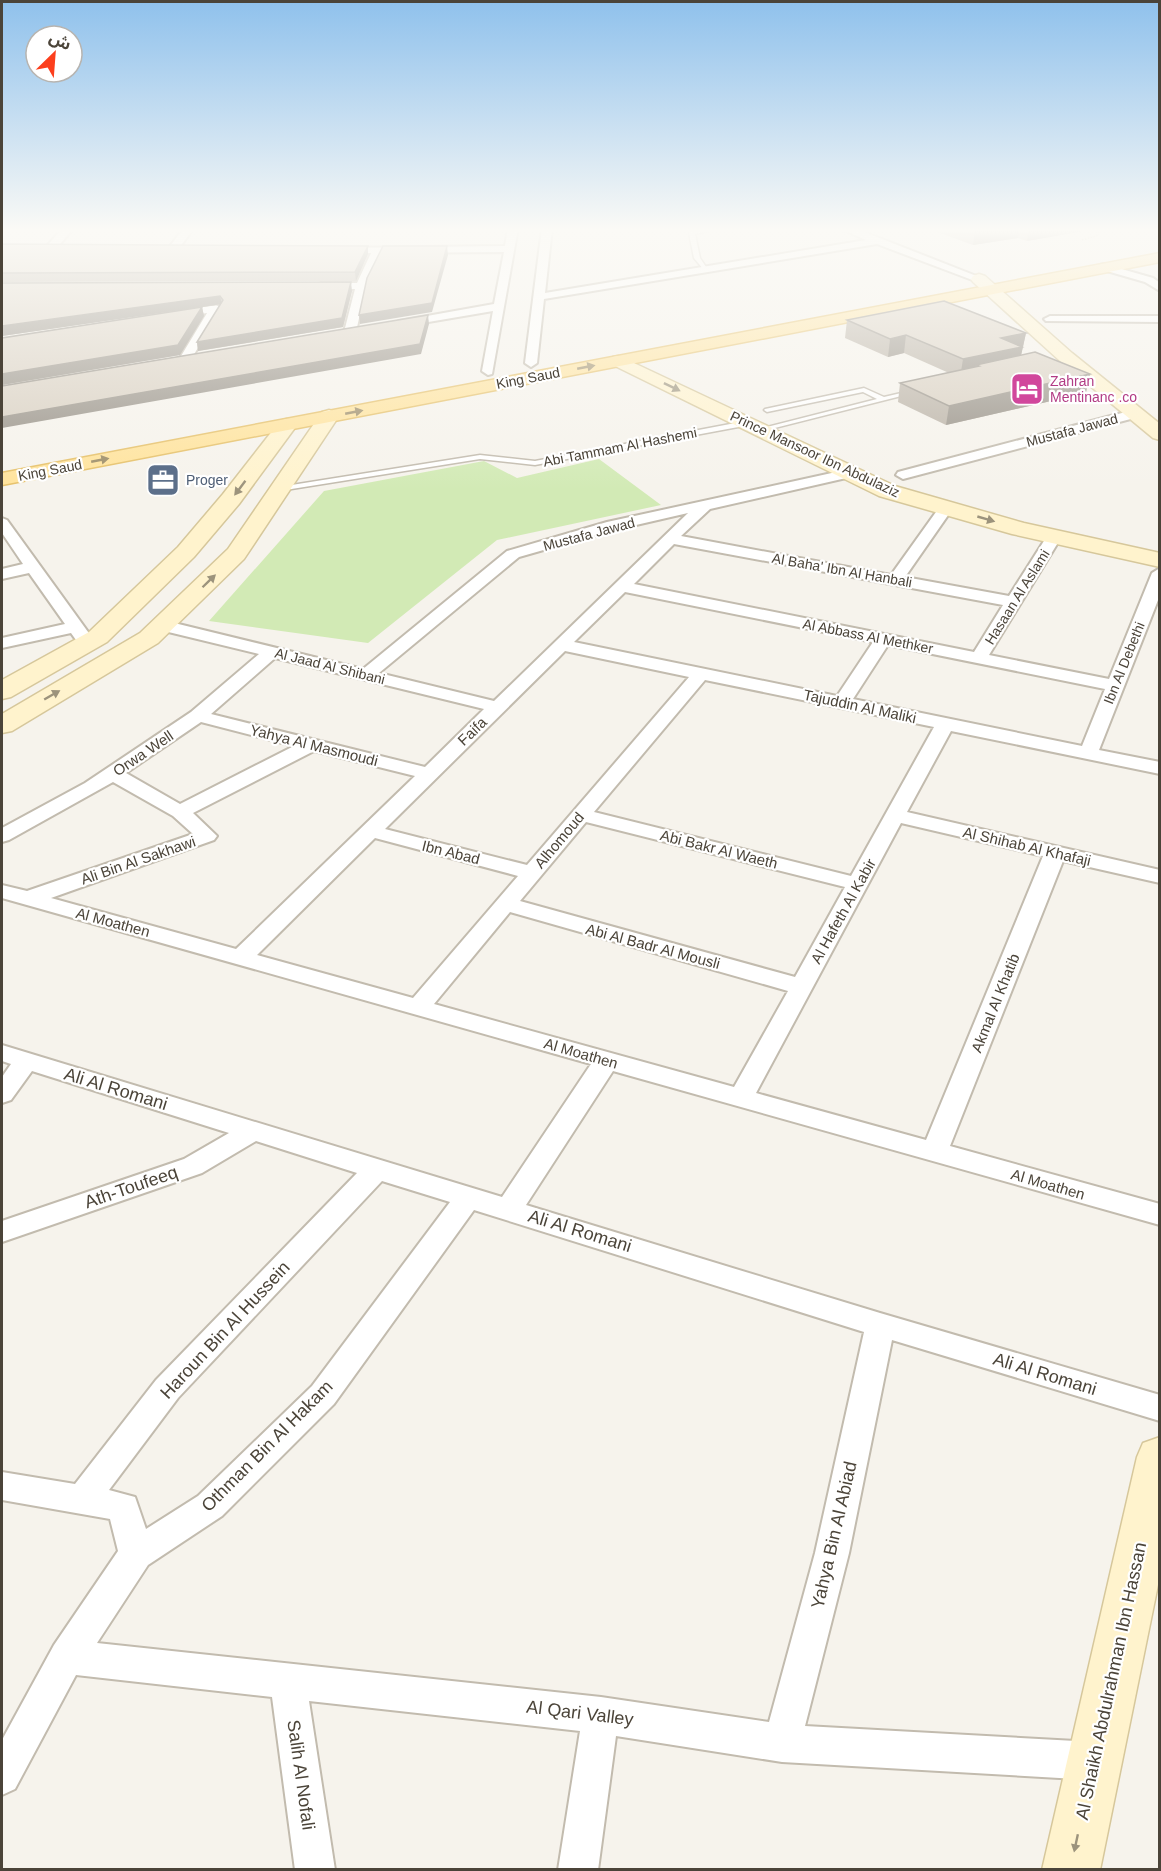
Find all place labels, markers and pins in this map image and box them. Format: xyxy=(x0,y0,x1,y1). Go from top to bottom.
hotel icon: Zahran Mentinanc .co xyxy=(1009,371,1045,407)
place label: Zahran Mentinanc .co xyxy=(1050,373,1137,405)
office icon: Proger xyxy=(145,462,181,498)
place label: Proger xyxy=(186,472,228,488)

